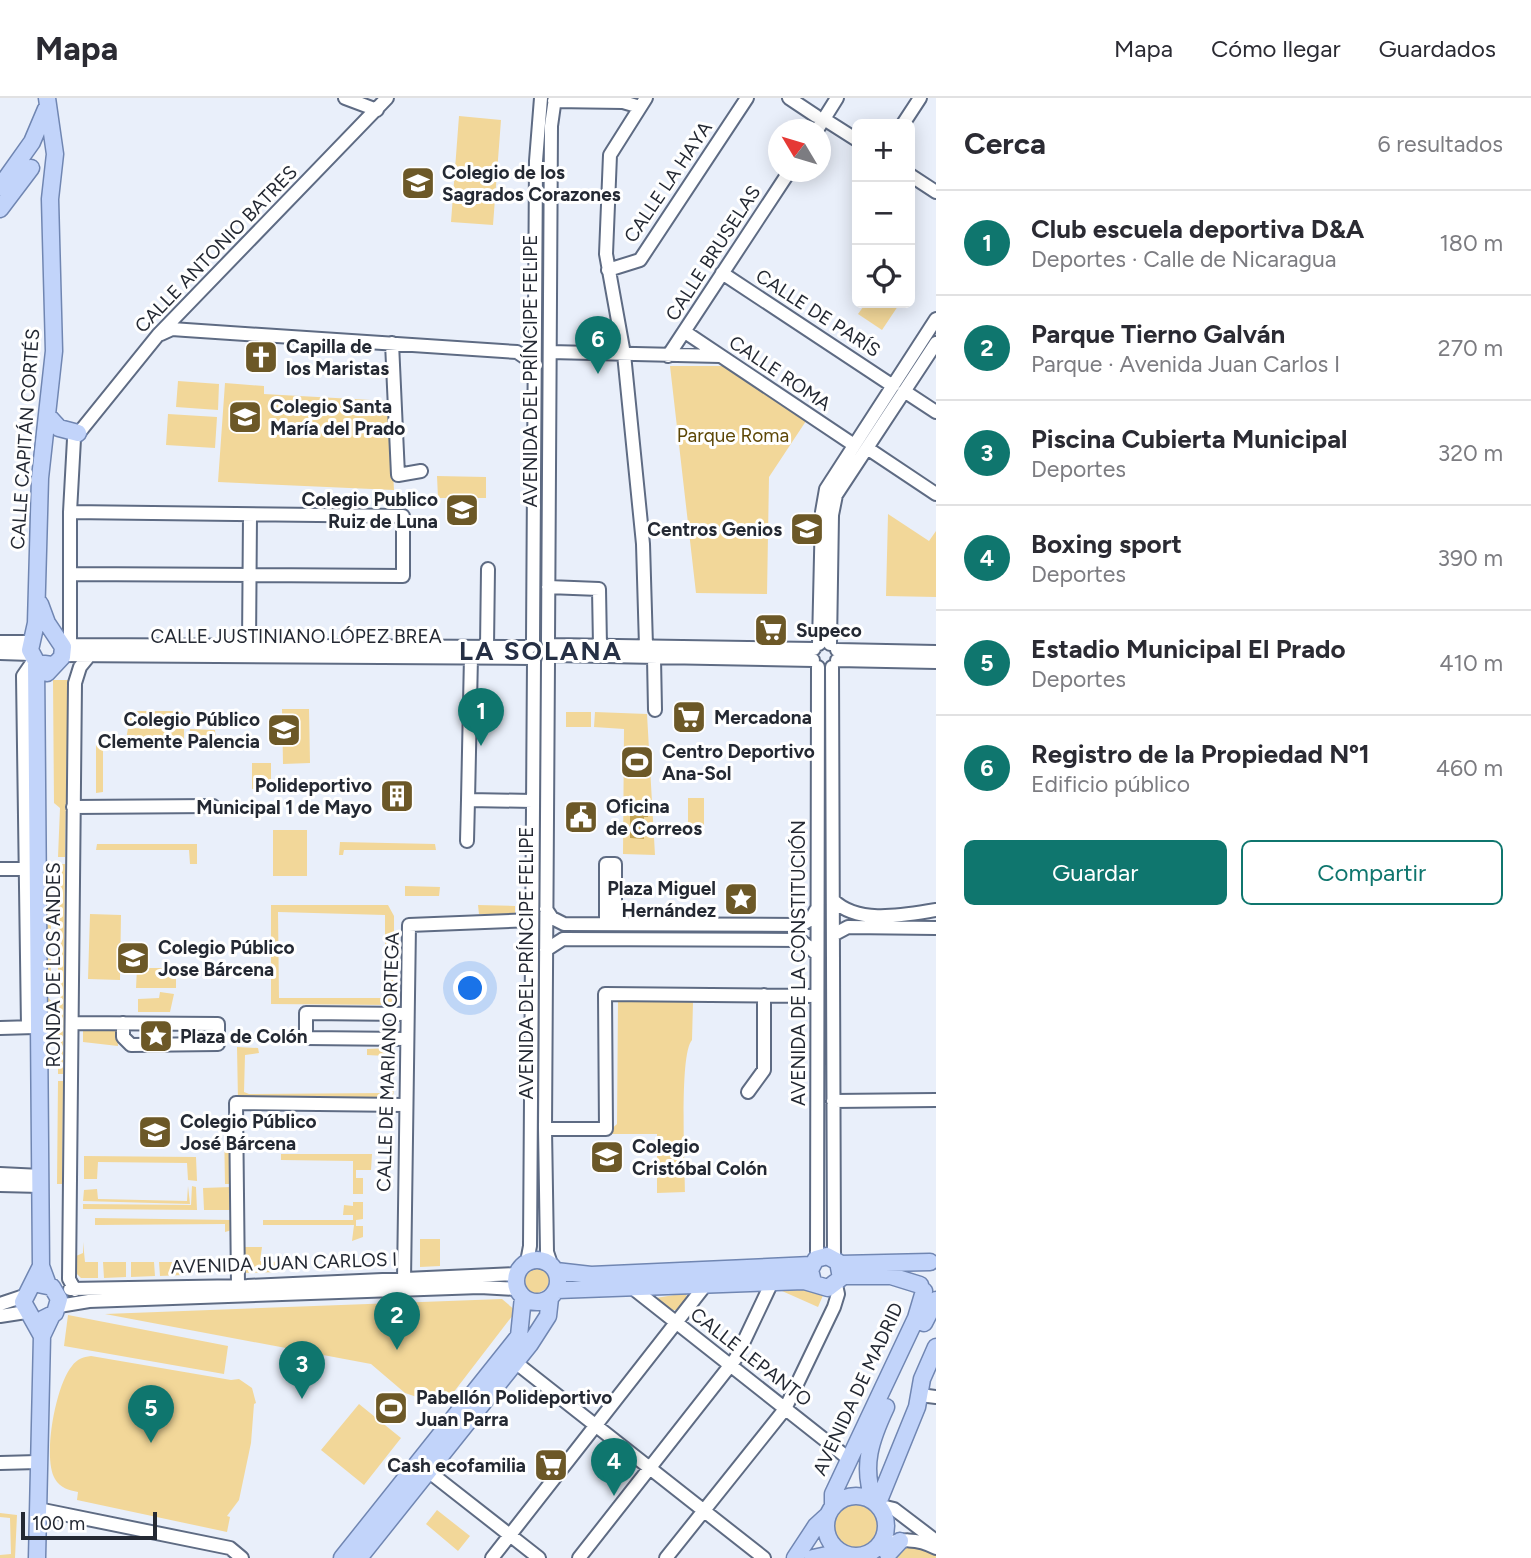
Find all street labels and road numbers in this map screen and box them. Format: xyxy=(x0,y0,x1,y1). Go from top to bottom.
street label: CALLE LA HAYA xyxy=(619,117,717,247)
street label: CALLE ANTONIO BATRES xyxy=(130,160,302,338)
street label: CALLE BRUSELAS xyxy=(661,181,765,325)
street label: AVENIDA DEL PRÍNCIPE FELIPE xyxy=(519,234,542,508)
street label: CALLE DE PARÍS xyxy=(751,264,885,362)
street label: CALLE CAPITÁN CORTÉS xyxy=(6,328,44,550)
street label: CALLE ROMA xyxy=(725,331,835,416)
street label: CALLE JUSTINIANO LÓPEZ BREA xyxy=(150,625,442,648)
street label: AVENIDA DE LA CONSTITUCIÓN xyxy=(787,820,810,1106)
street label: AVENIDA DEL PRÍNCIPE FELIPE xyxy=(515,826,538,1100)
street label: RONDA DE LOS ANDES xyxy=(42,862,65,1068)
street label: CALLE DE MARIANO ORTEGA xyxy=(372,932,404,1192)
street label: AVENIDA JUAN CARLOS I xyxy=(170,1248,398,1278)
street label: AVENIDA DE MADRID xyxy=(808,1299,908,1479)
street label: CALLE LEPANTO xyxy=(686,1303,816,1411)

